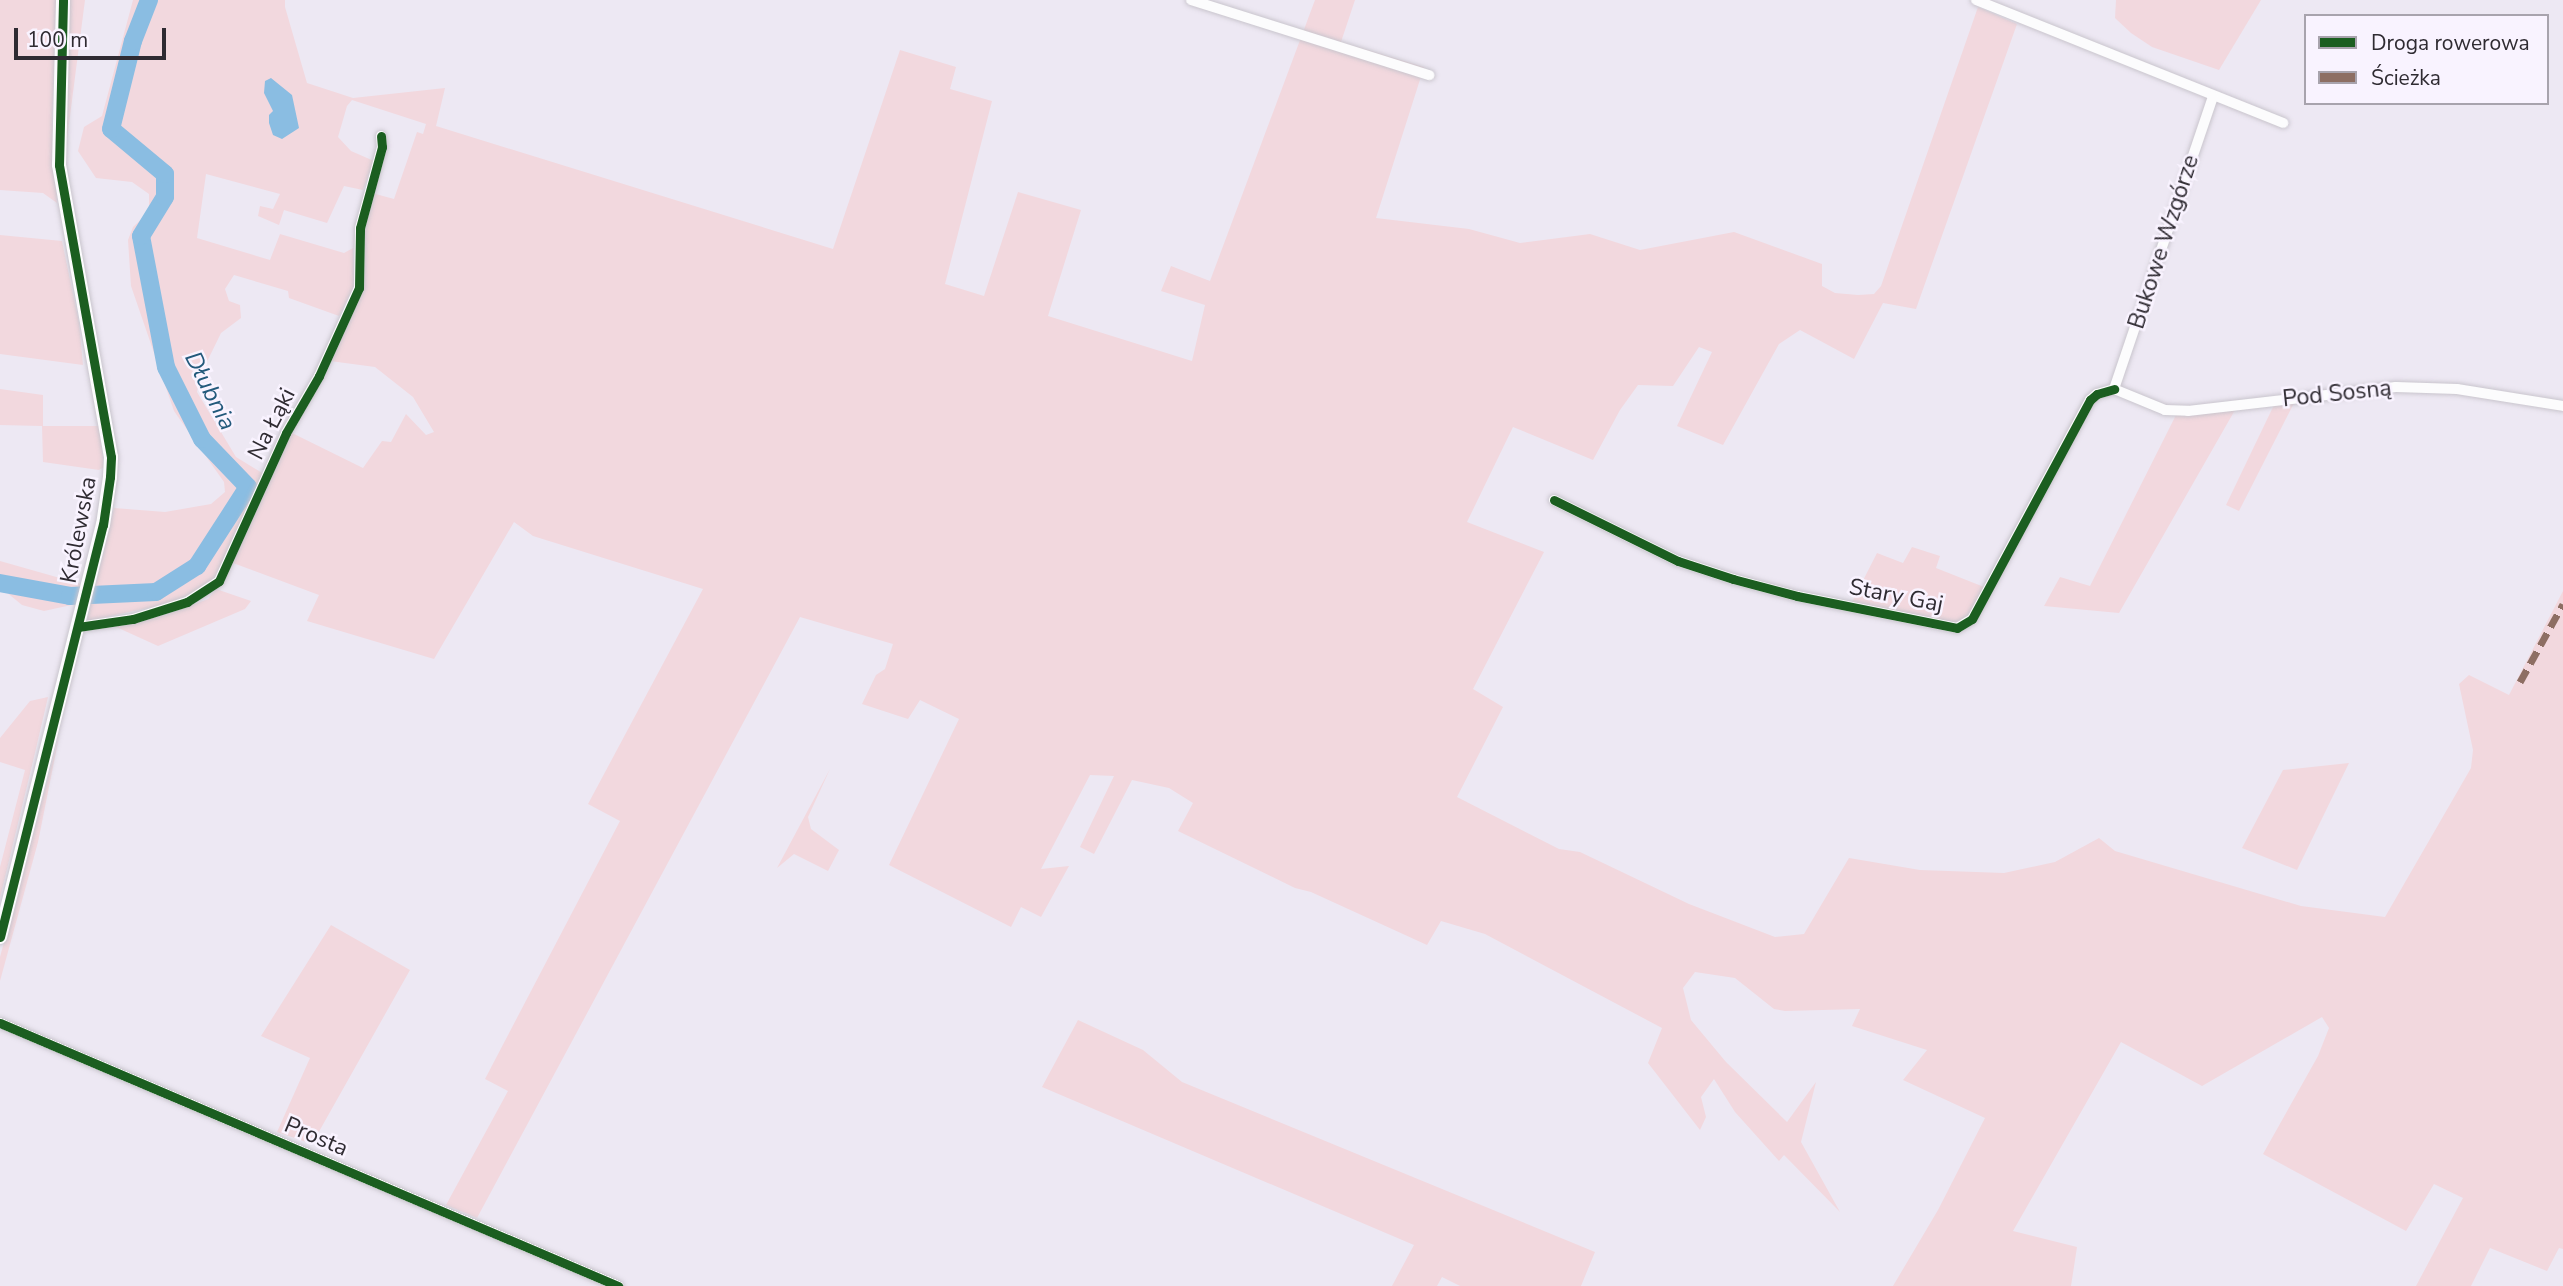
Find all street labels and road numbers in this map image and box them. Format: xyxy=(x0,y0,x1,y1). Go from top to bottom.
street label: Bukowe Wzgórze xyxy=(2123,152,2205,332)
street label: Pod Sosną xyxy=(2281,375,2393,413)
street label: Na Łąki xyxy=(242,384,302,464)
street label: Królewska xyxy=(55,474,103,586)
street label: Stary Gaj xyxy=(1847,573,1945,619)
street label: Prosta xyxy=(280,1111,352,1163)

